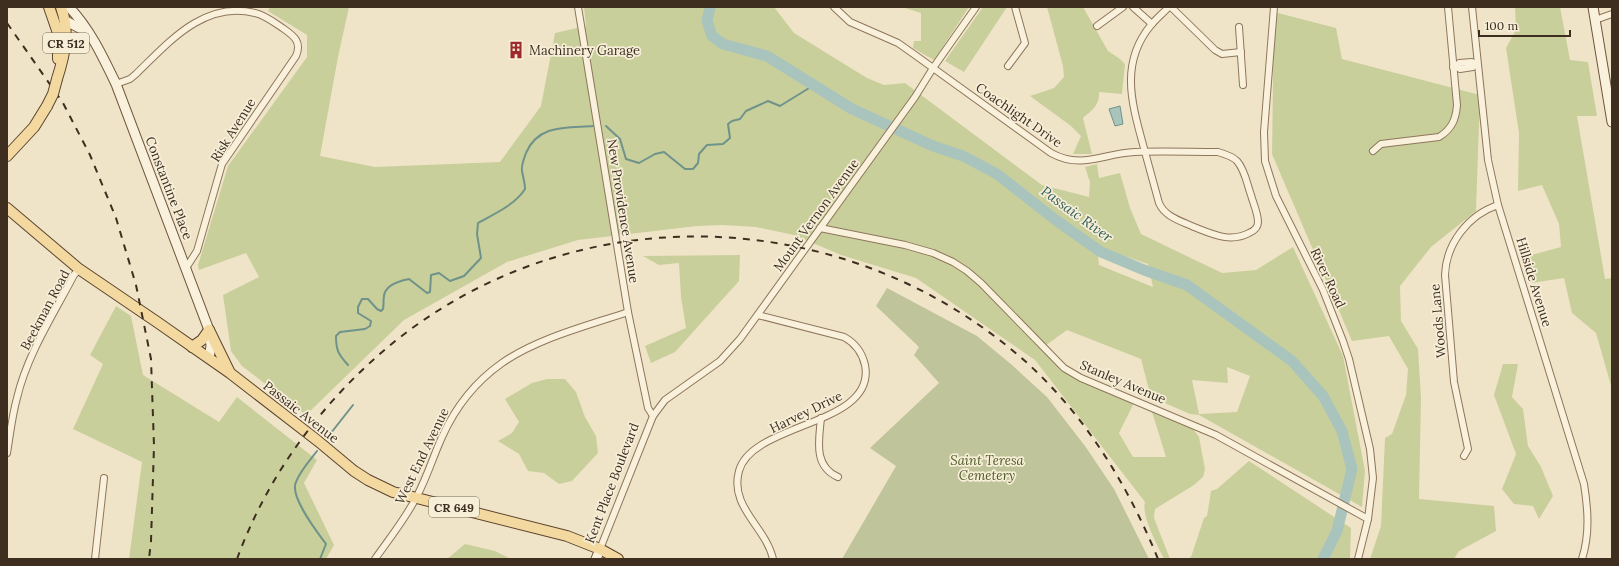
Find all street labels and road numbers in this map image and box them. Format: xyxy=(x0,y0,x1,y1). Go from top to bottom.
road number: CR 512 xyxy=(43,33,89,53)
street label: Coachlight Drive xyxy=(973,79,1065,151)
street label: Risk Avenue xyxy=(207,95,259,165)
street label: Constantine Place xyxy=(142,134,196,242)
street label: New Providence Avenue xyxy=(603,138,643,284)
street label: Mount Vernon Avenue xyxy=(769,155,863,275)
street label: Hillside Avenue xyxy=(1512,235,1556,329)
street label: River Road xyxy=(1307,245,1349,311)
street label: Beekman Road xyxy=(17,267,73,353)
street label: Woods Lane xyxy=(1426,283,1450,359)
street label: Stanley Avenue xyxy=(1077,356,1169,408)
street label: Passaic Avenue xyxy=(260,377,342,447)
street label: Harvey Drive xyxy=(767,387,845,437)
street label: West End Avenue xyxy=(391,405,453,507)
street label: Kent Place Boulevard xyxy=(581,420,643,546)
road number: CR 649 xyxy=(429,497,479,517)

